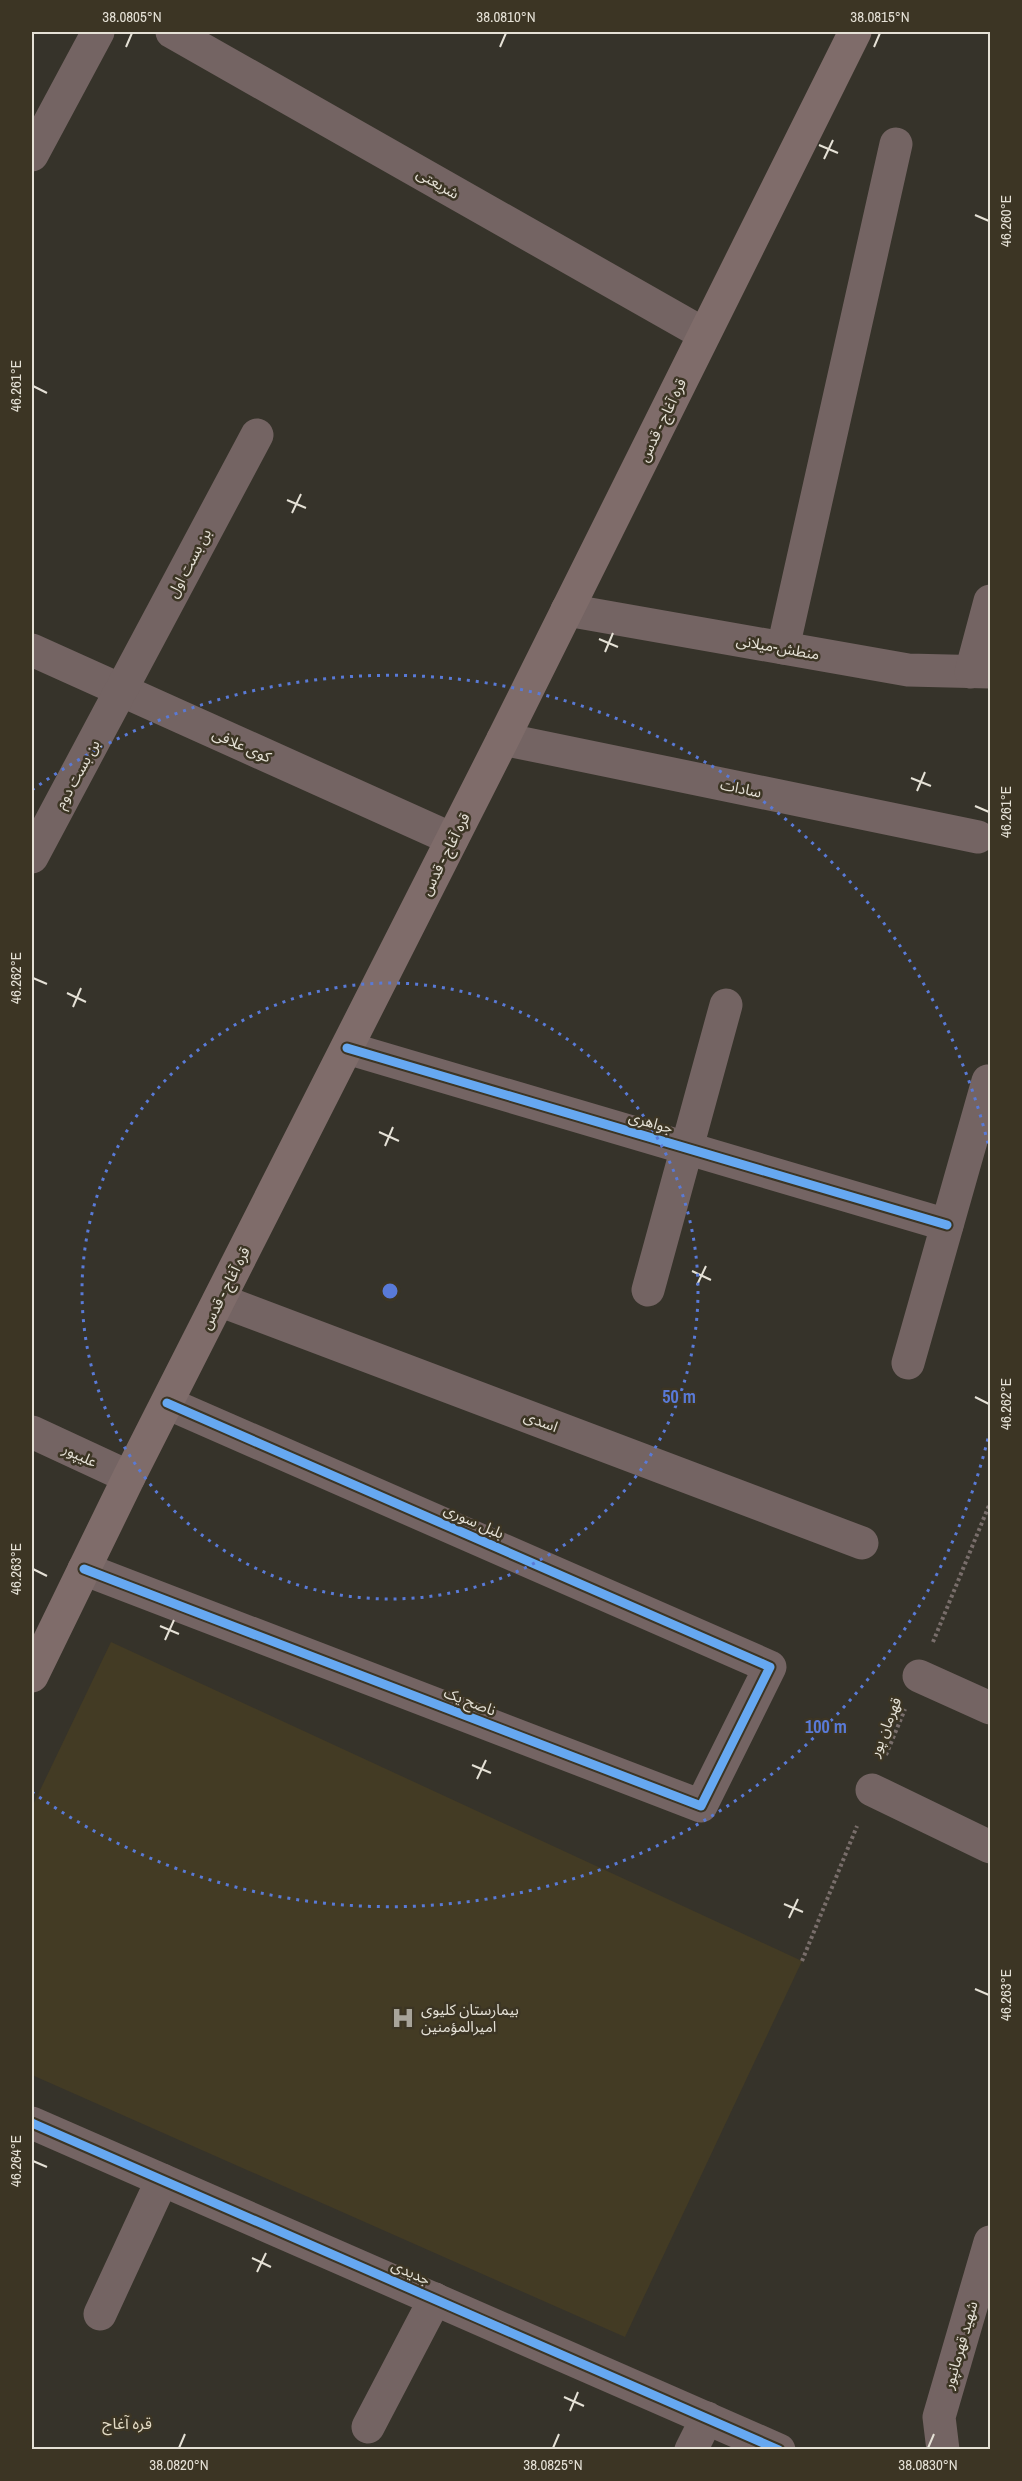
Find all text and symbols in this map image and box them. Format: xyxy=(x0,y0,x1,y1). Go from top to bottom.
text: 38.0805°N xyxy=(102,6,162,27)
text: 38.0810°N xyxy=(476,6,536,27)
text: 38.0815°N xyxy=(850,6,910,27)
street label: شریعتی xyxy=(413,162,463,204)
text: 46.260°E xyxy=(995,195,1016,247)
text: 46.261°E xyxy=(5,360,26,412)
street label: قره آغاج - قدس xyxy=(633,375,693,466)
street label: بن بست اول xyxy=(162,525,216,601)
street label: منطش-میلانی xyxy=(735,629,821,665)
street label: کوی علافی xyxy=(209,723,276,768)
street label: بن بست دوم xyxy=(49,736,106,813)
street label: سادات xyxy=(718,773,764,803)
text: 46.261°E xyxy=(995,786,1016,838)
street label: قره آغاج - قدس xyxy=(415,809,477,900)
text: 46.262°E xyxy=(5,952,26,1004)
street label: جواهری xyxy=(626,1106,676,1138)
street label: قره آغاج - قدس xyxy=(195,1243,257,1334)
centre of rings xyxy=(380,1281,400,1301)
text: 46.262°E xyxy=(995,1378,1016,1430)
text: 50 m xyxy=(662,1384,696,1409)
street label: اسدی xyxy=(521,1405,561,1437)
street label: علیپور xyxy=(58,1437,101,1472)
street label: بلبل سوری xyxy=(441,1498,507,1544)
text: 46.263°E xyxy=(5,1543,26,1595)
street label: ناصح یک xyxy=(440,1681,499,1722)
street label: قهرمان پور xyxy=(863,1694,907,1761)
text: 100 m xyxy=(805,1714,847,1739)
text: 46.263°E xyxy=(995,1969,1016,2021)
place label: بیمارستان کلیوی امیرالمؤمنین xyxy=(421,1999,519,2037)
hospital icon: بیمارستان کلیوی امیرالمؤمنین xyxy=(390,2005,416,2031)
text: 46.264°E xyxy=(5,2135,26,2187)
street label: جدیدی xyxy=(388,2254,434,2290)
street label: شهید قهرمانپور xyxy=(937,2298,983,2392)
district label: قره آغاج xyxy=(102,2412,152,2436)
text: 38.0820°N xyxy=(149,2454,209,2475)
text: 38.0825°N xyxy=(523,2454,583,2475)
text: 38.0830°N xyxy=(898,2454,958,2475)

